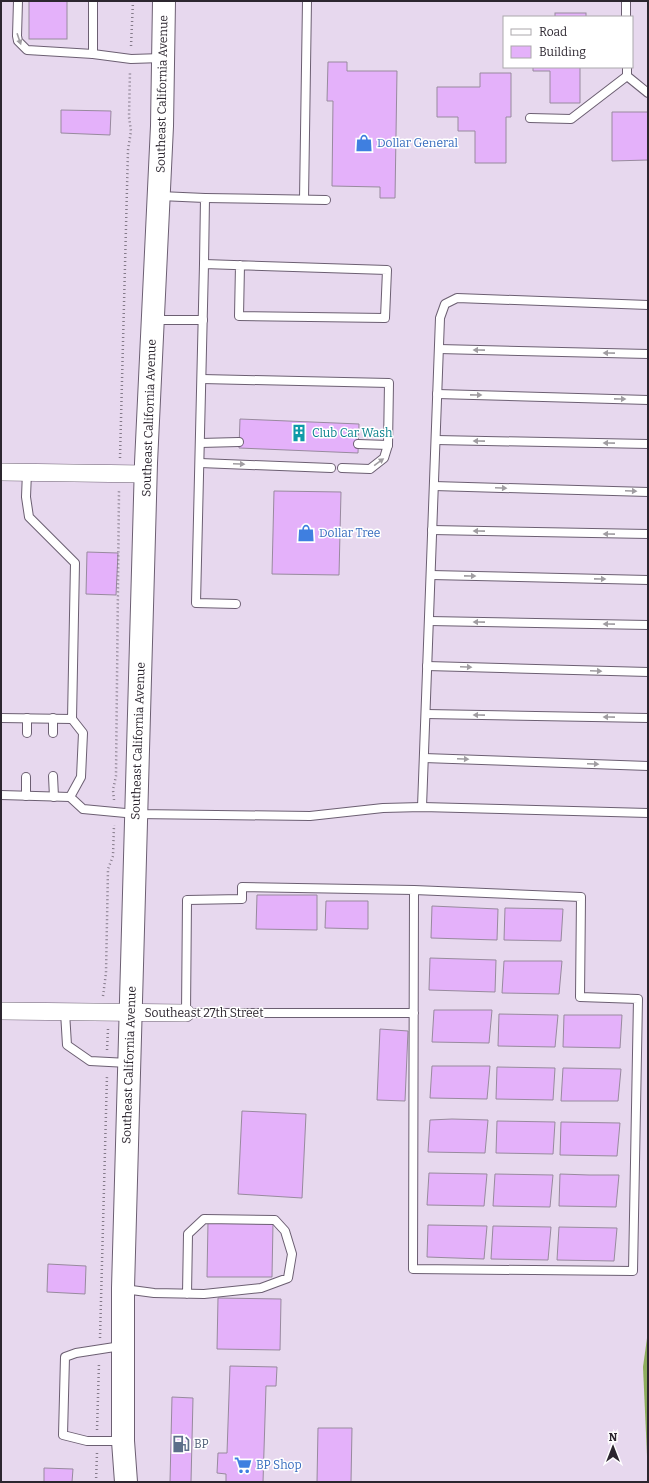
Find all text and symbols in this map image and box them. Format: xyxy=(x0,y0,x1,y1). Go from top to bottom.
street label: Southeast California Avenue xyxy=(154,15,170,173)
legend xyxy=(503,16,633,68)
text: Road xyxy=(539,25,567,39)
one-way arrow xyxy=(16,34,22,46)
text: Building xyxy=(539,45,586,59)
shop icon: Dollar General xyxy=(354,133,374,153)
place label: Dollar General xyxy=(377,136,458,150)
street label: Southeast California Avenue xyxy=(139,339,159,497)
one-way arrow xyxy=(472,347,485,353)
one-way arrow xyxy=(602,350,615,356)
one-way arrow xyxy=(470,392,482,399)
one-way arrow xyxy=(614,396,627,402)
building icon: Club Car Wash xyxy=(289,423,309,443)
place label: Club Car Wash xyxy=(312,426,393,440)
one-way arrow xyxy=(472,438,485,444)
one-way arrow xyxy=(602,440,615,446)
one-way arrow xyxy=(373,458,384,466)
one-way arrow xyxy=(233,461,245,468)
one-way arrow xyxy=(495,484,507,491)
one-way arrow xyxy=(625,488,638,494)
shop icon: Dollar Tree xyxy=(296,523,316,543)
place label: Dollar Tree xyxy=(319,526,380,540)
one-way arrow xyxy=(472,528,485,534)
one-way arrow xyxy=(603,530,615,537)
one-way arrow xyxy=(464,572,476,579)
one-way arrow xyxy=(594,576,607,582)
one-way arrow xyxy=(473,618,485,625)
one-way arrow xyxy=(602,621,615,627)
street label: Southeast California Avenue xyxy=(128,662,148,820)
one-way arrow xyxy=(460,664,472,671)
one-way arrow xyxy=(590,668,603,674)
one-way arrow xyxy=(473,711,485,718)
one-way arrow xyxy=(602,714,615,720)
one-way arrow xyxy=(457,756,469,763)
one-way arrow xyxy=(587,760,599,767)
street label: Southeast California Avenue xyxy=(119,986,139,1144)
street label: Southeast 27th Street xyxy=(144,1006,264,1020)
north arrow xyxy=(593,1427,633,1467)
text: N xyxy=(609,1431,618,1444)
fuel station icon: BP xyxy=(171,1434,191,1454)
place label: BP xyxy=(194,1437,209,1451)
supermarket icon: BP Shop xyxy=(233,1455,253,1475)
place label: BP Shop xyxy=(256,1458,302,1472)

